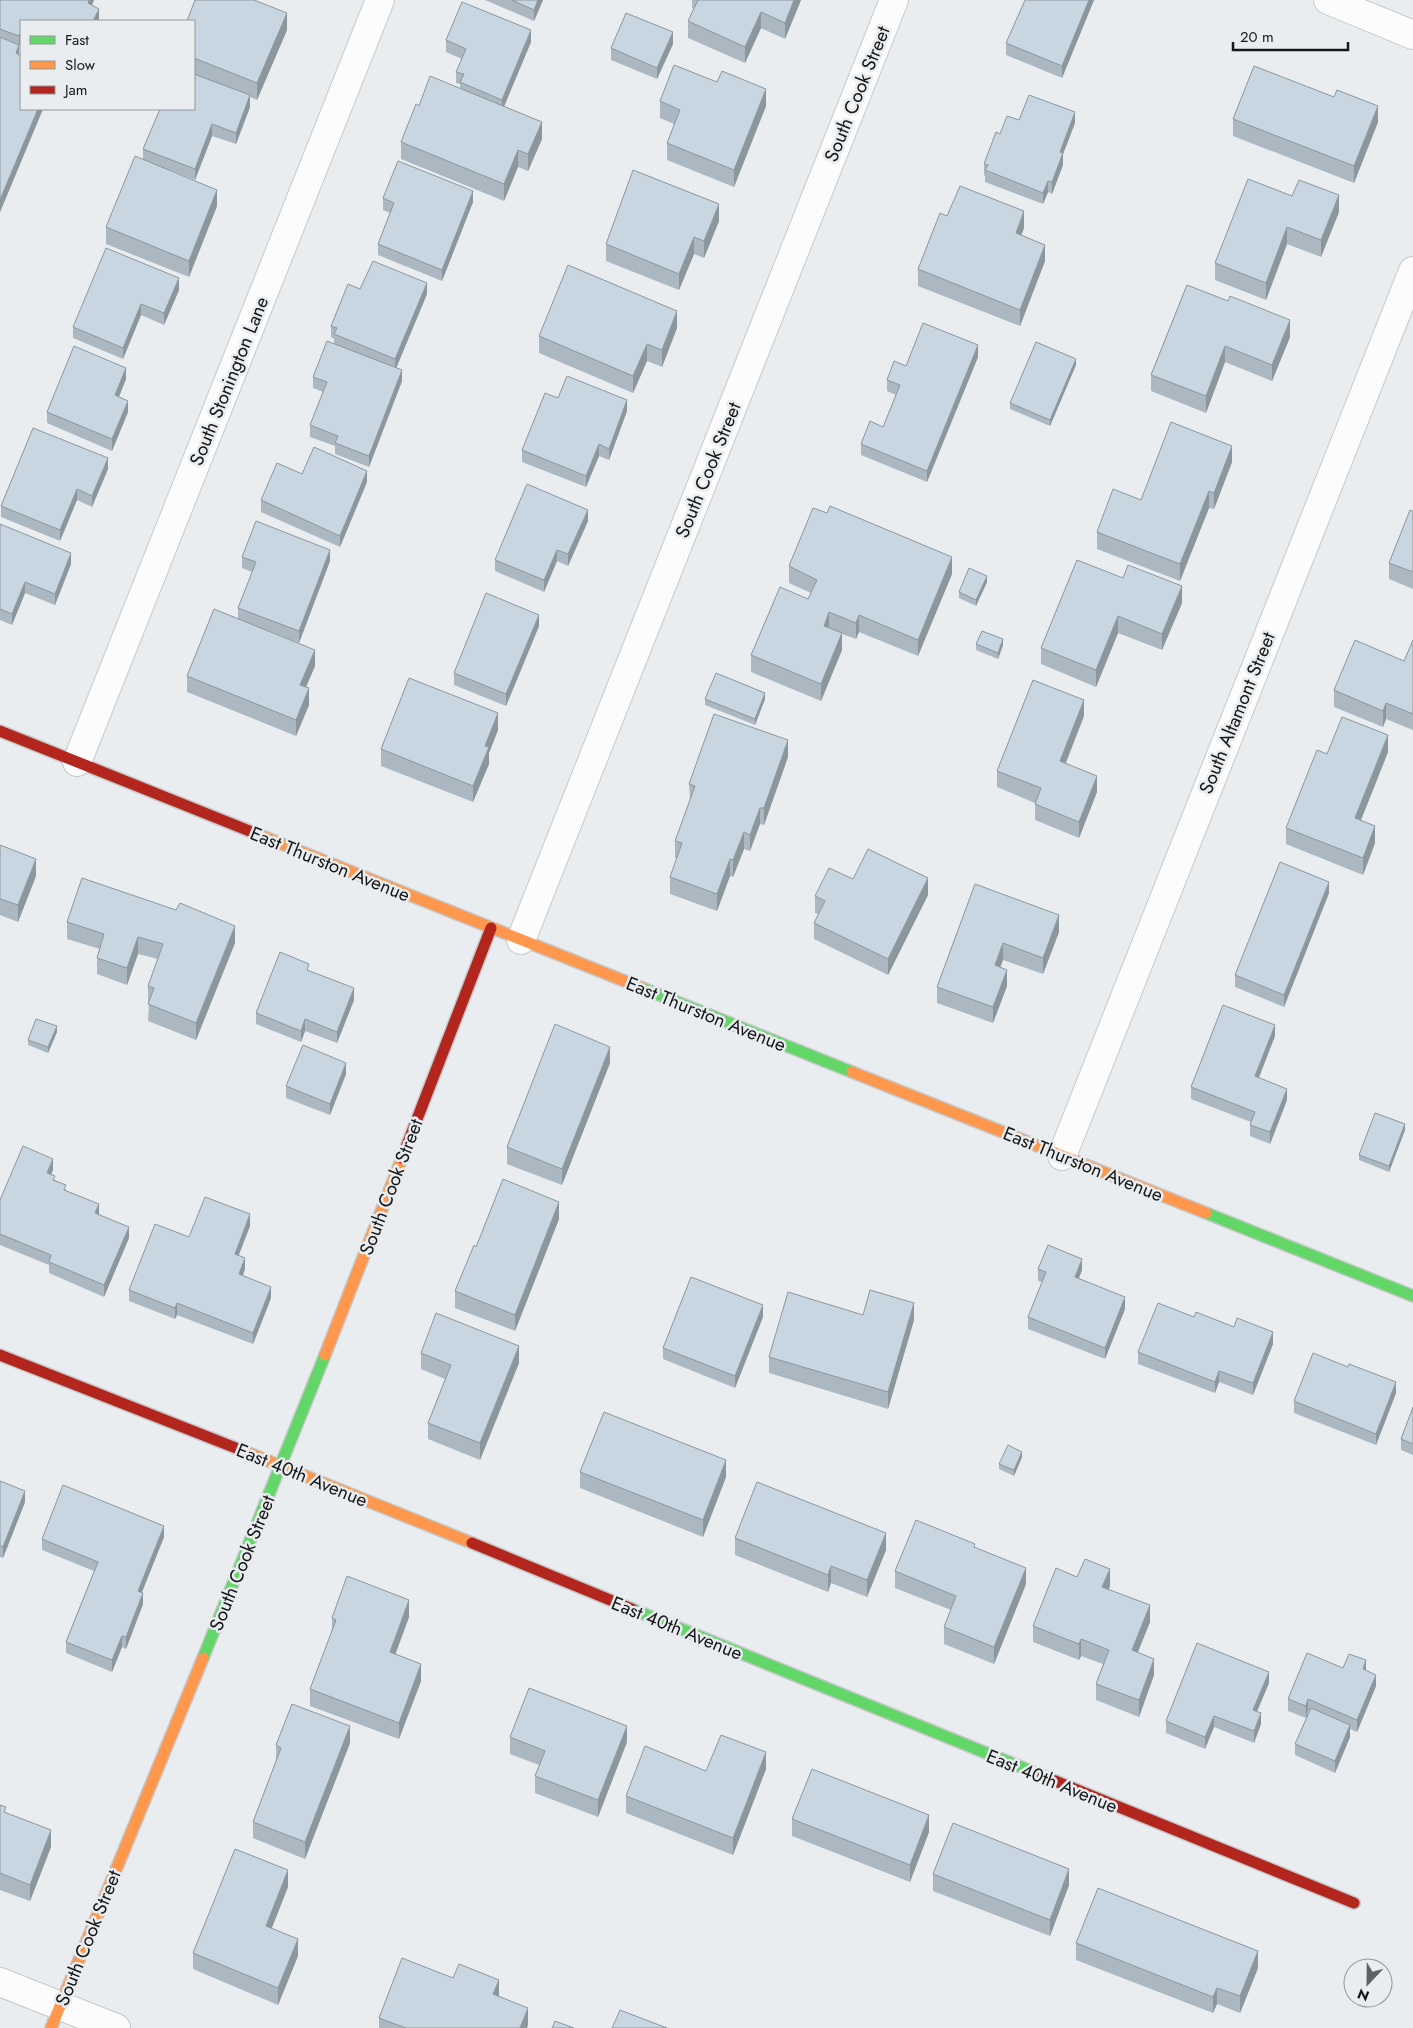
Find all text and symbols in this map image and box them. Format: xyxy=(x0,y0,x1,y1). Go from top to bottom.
legend xyxy=(20,20,195,110)
scale bar xyxy=(1233,20,1348,52)
street label: South Cook Street xyxy=(817,22,897,166)
text: 20 m xyxy=(1240,26,1274,48)
text: Fast xyxy=(65,29,89,51)
text: Slow xyxy=(65,54,96,76)
text: Jam xyxy=(63,79,88,101)
street label: South Stonington Lane xyxy=(183,292,275,470)
street label: South Cook Street xyxy=(668,398,748,542)
street label: South Altamont Street xyxy=(1192,628,1282,798)
street label: East Thurston Avenue xyxy=(246,820,414,908)
street label: East Thurston Avenue xyxy=(622,970,790,1058)
street label: South Cook Street xyxy=(353,1114,430,1259)
street label: East Thurston Avenue xyxy=(999,1120,1167,1208)
street label: East 40th Avenue xyxy=(232,1436,372,1514)
street label: South Cook Street xyxy=(202,1491,282,1635)
street label: East 40th Avenue xyxy=(607,1589,747,1667)
street label: East 40th Avenue xyxy=(982,1742,1122,1820)
street label: South Cook Street xyxy=(48,1866,128,2010)
north arrow xyxy=(1343,1958,1393,2008)
text: N xyxy=(1354,1984,1372,2006)

